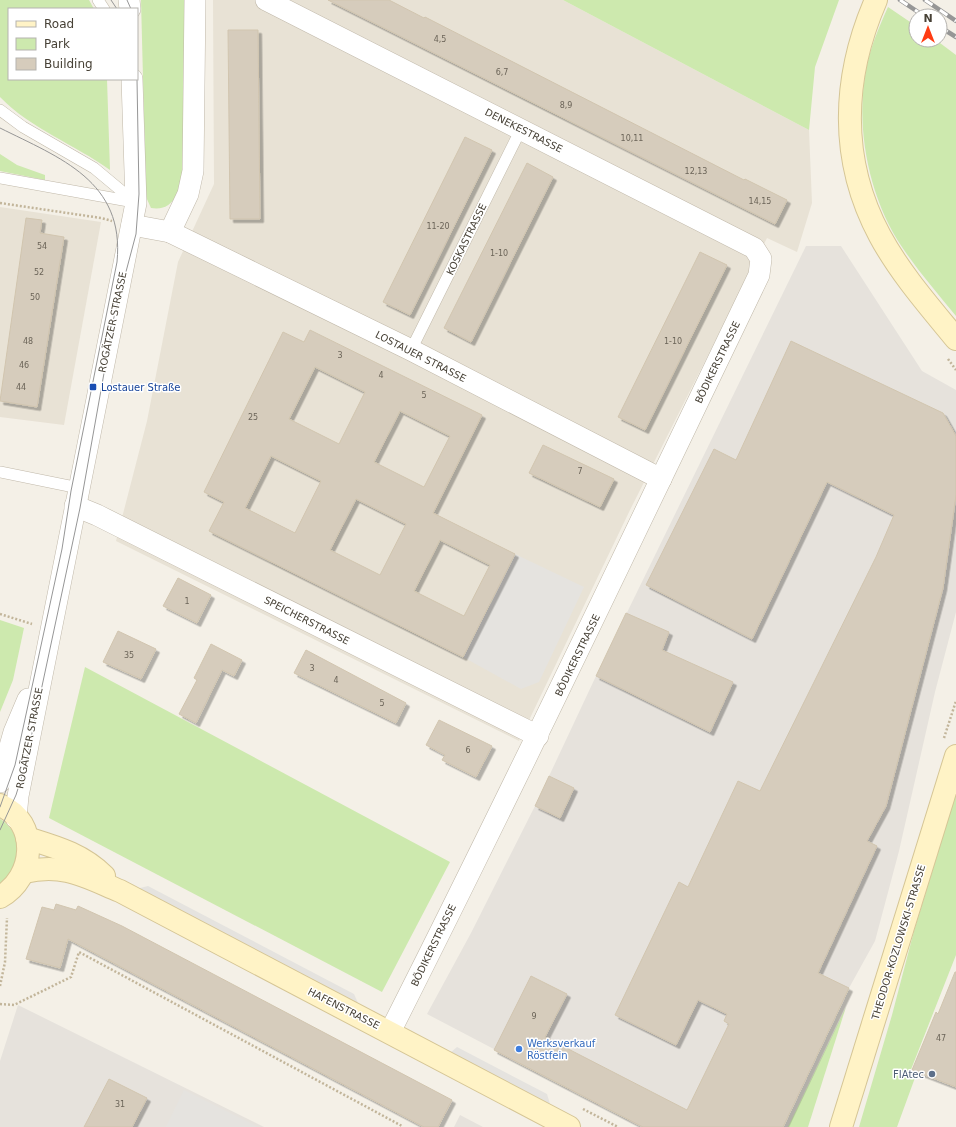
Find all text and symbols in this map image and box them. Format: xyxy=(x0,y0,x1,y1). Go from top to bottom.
legend xyxy=(8,8,138,80)
north arrow xyxy=(908,8,948,48)
text: N xyxy=(923,12,933,25)
text: Road xyxy=(44,17,74,31)
house number: 4,5 xyxy=(434,35,446,44)
text: Park xyxy=(44,37,70,51)
text: Building xyxy=(44,57,93,71)
house number: 6,7 xyxy=(496,68,508,77)
house number: 8,9 xyxy=(560,101,572,110)
street label: DENEKESTRASSE xyxy=(483,106,564,155)
house number: 10,11 xyxy=(621,134,643,143)
house number: 12,13 xyxy=(685,167,707,176)
house number: 14,15 xyxy=(749,197,771,206)
street label: KOSKASTRASSE xyxy=(444,202,489,277)
house number: 11-20 xyxy=(426,222,450,231)
house number: 54 xyxy=(37,242,47,251)
house number: 1-10 xyxy=(490,249,508,258)
house number: 52 xyxy=(34,268,44,277)
street label: ROGÄTZER STRASSE xyxy=(95,270,129,374)
house number: 50 xyxy=(30,293,40,302)
street label: BÖDIKERSTRASSE xyxy=(692,319,742,405)
street label: LOSTAUER STRASSE xyxy=(374,329,468,384)
house number: 48 xyxy=(23,337,33,346)
house number: 1-10 xyxy=(664,337,682,346)
house number: 3 xyxy=(337,351,343,360)
house number: 46 xyxy=(19,361,29,370)
house number: 4 xyxy=(378,371,384,380)
marker: Lostauer Straße xyxy=(88,382,98,392)
place label: Lostauer Straße xyxy=(101,382,181,393)
house number: 44 xyxy=(16,383,26,392)
house number: 5 xyxy=(421,391,427,400)
house number: 25 xyxy=(248,413,258,422)
house number: 7 xyxy=(577,467,583,476)
street label: SPEICHERSTRASSE xyxy=(262,594,351,647)
house number: 1 xyxy=(184,597,190,606)
street label: BÖDIKERSTRASSE xyxy=(552,612,602,698)
house number: 35 xyxy=(124,651,134,660)
house number: 3 xyxy=(309,664,315,673)
house number: 4 xyxy=(333,676,339,685)
street label: ROGÄTZER STRASSE xyxy=(13,686,45,790)
house number: 5 xyxy=(379,699,385,708)
house number: 6 xyxy=(465,746,471,755)
street label: THEODOR-KOZLOWSKI-STRASSE xyxy=(869,863,927,1022)
street label: BÖDIKERSTRASSE xyxy=(408,902,458,988)
street label: HAFENSTRASSE xyxy=(306,986,381,1031)
house number: 9 xyxy=(531,1012,537,1021)
house number: 47 xyxy=(936,1034,946,1043)
place label: Werksverkauf Röstfein xyxy=(527,1038,596,1061)
marker: Werksverkauf Röstfein xyxy=(514,1044,524,1054)
place label: FIAtec xyxy=(893,1069,924,1080)
marker: FIAtec xyxy=(927,1069,937,1079)
house number: 31 xyxy=(115,1100,125,1109)

